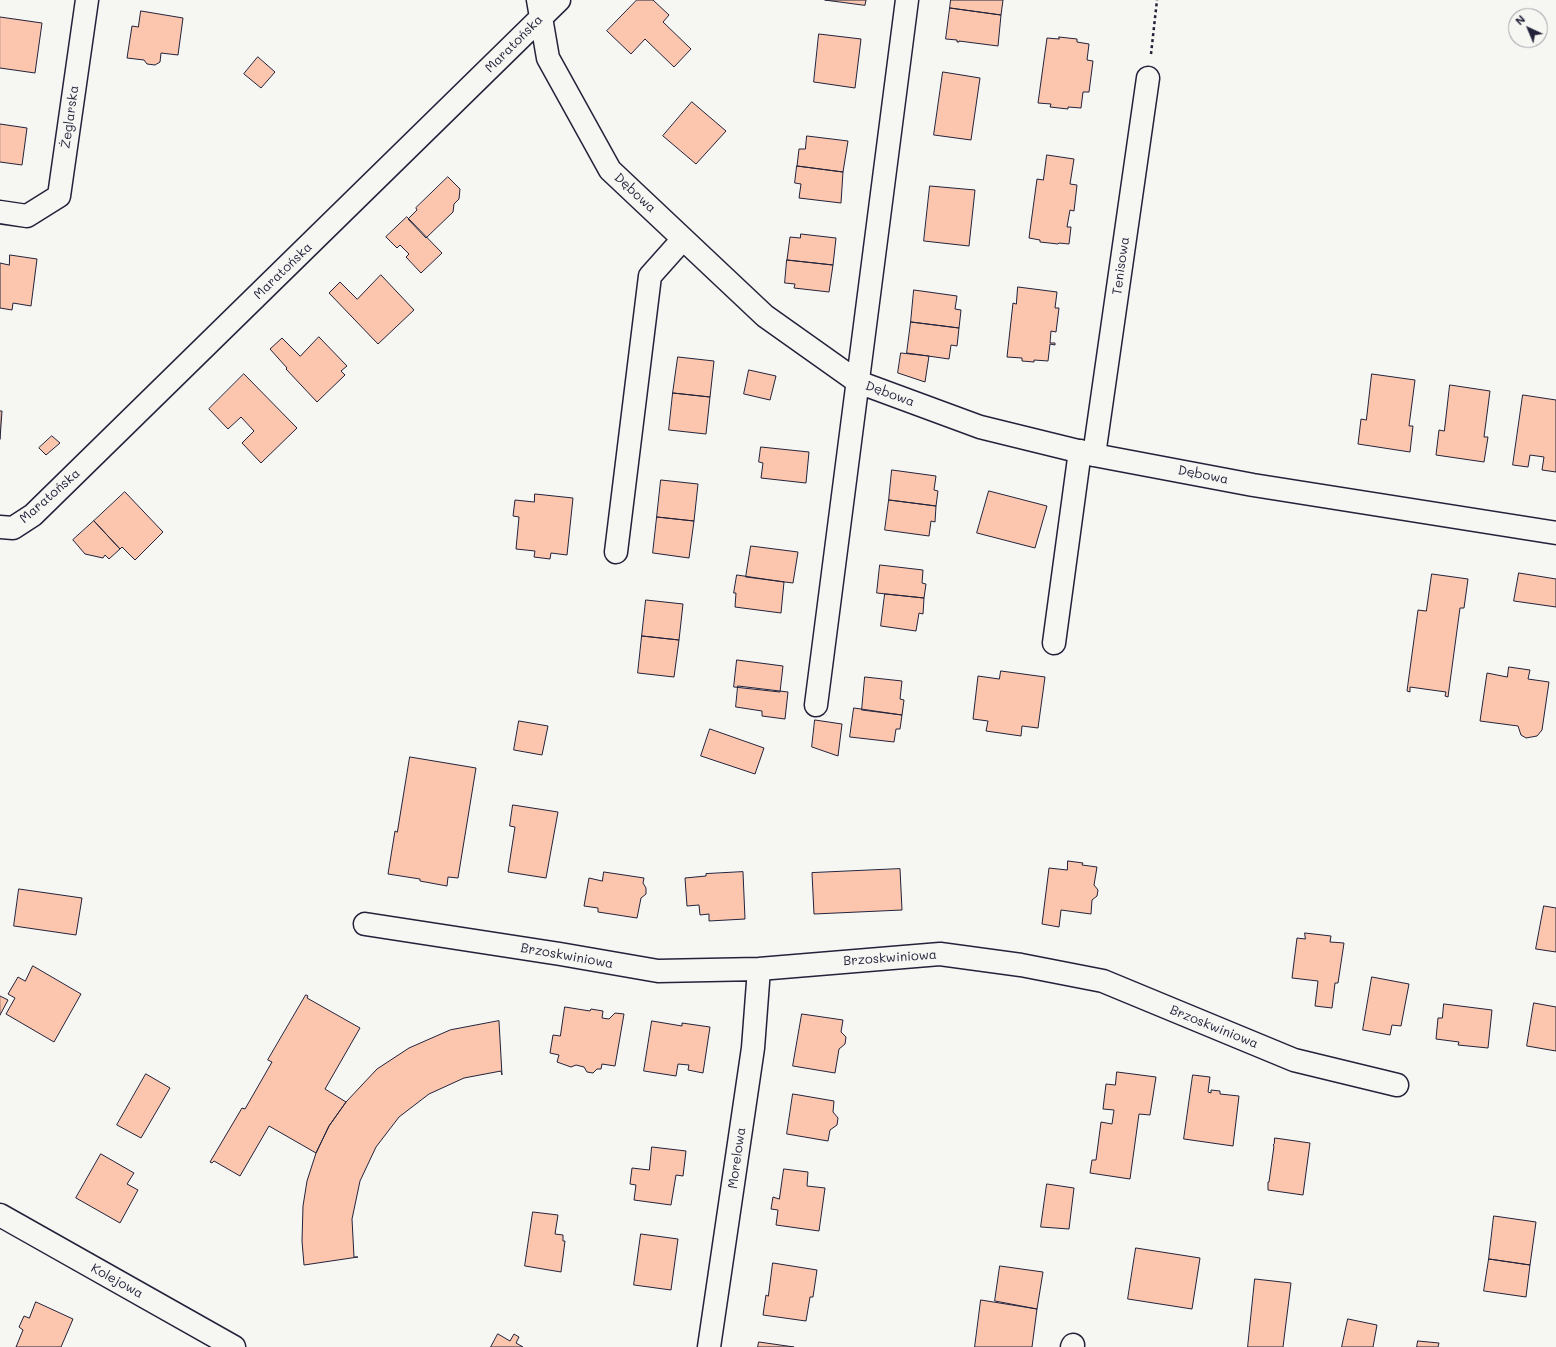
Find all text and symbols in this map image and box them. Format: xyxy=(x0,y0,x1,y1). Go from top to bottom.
north arrow xyxy=(1508,8,1548,48)
text: N xyxy=(1512,11,1528,28)
street label: Maratońska xyxy=(482,12,546,76)
street label: Żeglarska xyxy=(58,84,82,150)
street label: Dębowa xyxy=(611,170,659,216)
street label: Tenisowa xyxy=(1109,236,1133,296)
street label: Maratońska xyxy=(251,239,315,303)
street label: Dębowa xyxy=(863,378,917,410)
street label: Dębowa xyxy=(1176,462,1230,488)
street label: Maratońska xyxy=(17,465,83,527)
street label: Brzoskwiniowa xyxy=(519,940,615,972)
street label: Brzoskwiniowa xyxy=(843,947,937,969)
street label: Brzoskwiniowa xyxy=(1168,1002,1260,1052)
street label: Morelowa xyxy=(725,1126,749,1190)
street label: Kolejowa xyxy=(88,1260,146,1302)

